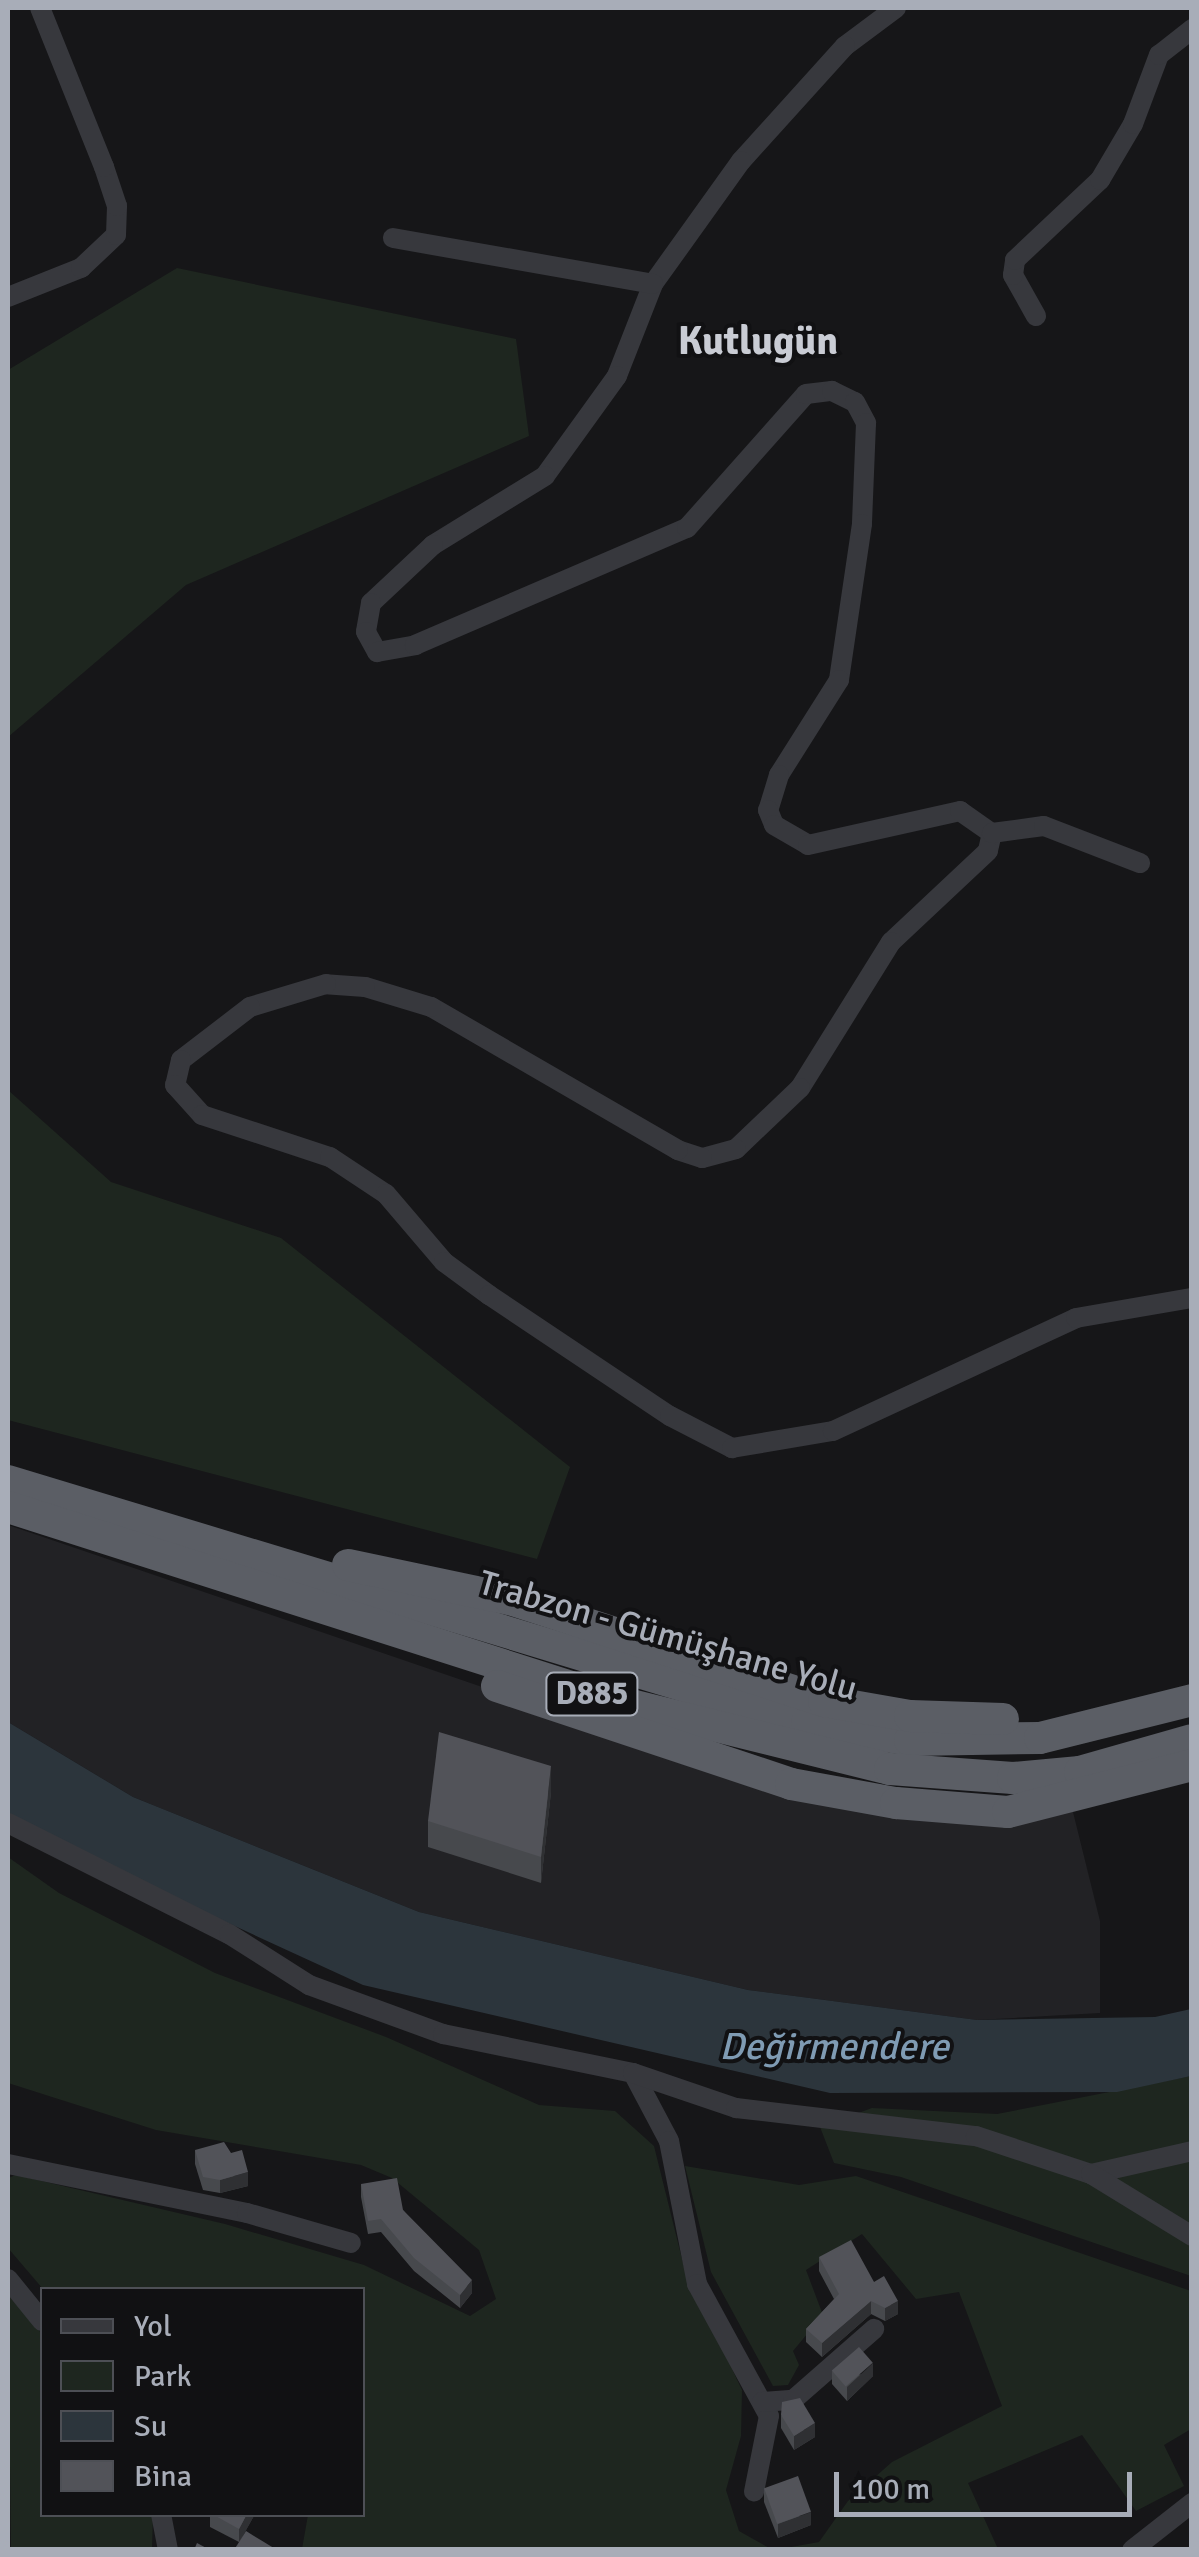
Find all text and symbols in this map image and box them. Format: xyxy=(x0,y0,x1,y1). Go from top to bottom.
district label: Kutlugün xyxy=(678,317,838,365)
street label: Trabzon - Gümüşhane Yolu xyxy=(474,1562,862,1710)
road number: D885 xyxy=(544,1667,640,1721)
water label: Değirmendere xyxy=(719,2024,949,2070)
legend xyxy=(40,2287,365,2517)
text: Yol xyxy=(134,2308,172,2345)
text: Park xyxy=(134,2358,192,2395)
text: Su xyxy=(134,2408,167,2445)
scale bar xyxy=(839,2452,1136,2514)
text: Bina xyxy=(134,2458,192,2495)
text: 100 m xyxy=(851,2471,930,2508)

